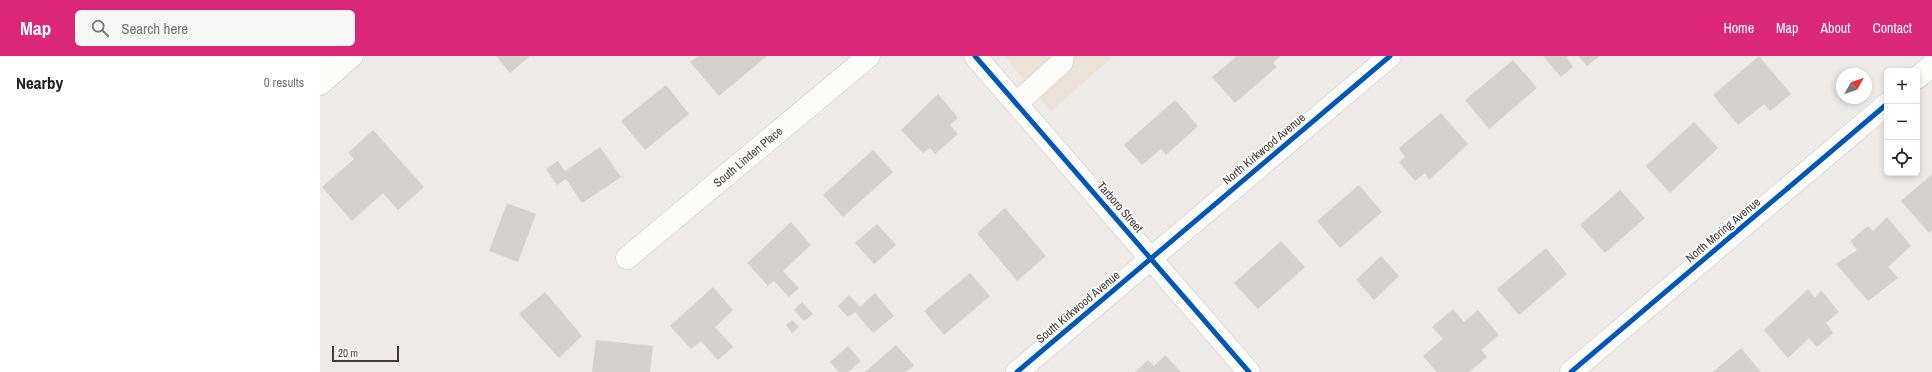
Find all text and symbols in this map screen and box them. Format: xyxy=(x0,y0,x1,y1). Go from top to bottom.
search box xyxy=(75,10,355,46)
text: Map xyxy=(20,15,51,41)
icon: search xyxy=(89,17,111,39)
text: Search here xyxy=(121,18,188,39)
text: Home xyxy=(1723,19,1754,37)
text: Map xyxy=(1776,19,1798,37)
text: About xyxy=(1820,19,1850,37)
text: Contact xyxy=(1872,19,1912,37)
north arrow xyxy=(1836,68,1872,104)
map controls xyxy=(1884,68,1920,176)
button: + xyxy=(1884,68,1920,104)
text: Nearby xyxy=(16,71,63,94)
text: 0 results xyxy=(264,74,304,91)
button: − xyxy=(1884,104,1920,140)
street label: North Kirkwood Avenue xyxy=(1219,110,1309,188)
street label: South Linden Place xyxy=(710,123,786,191)
button: locate xyxy=(1884,140,1920,176)
street label: Tarboro Street xyxy=(1093,178,1147,236)
street label: North Moring Avenue xyxy=(1682,194,1764,266)
street label: South Kirkwood Avenue xyxy=(1033,267,1123,347)
scale bar xyxy=(332,344,399,363)
text: 20 m xyxy=(338,346,358,360)

